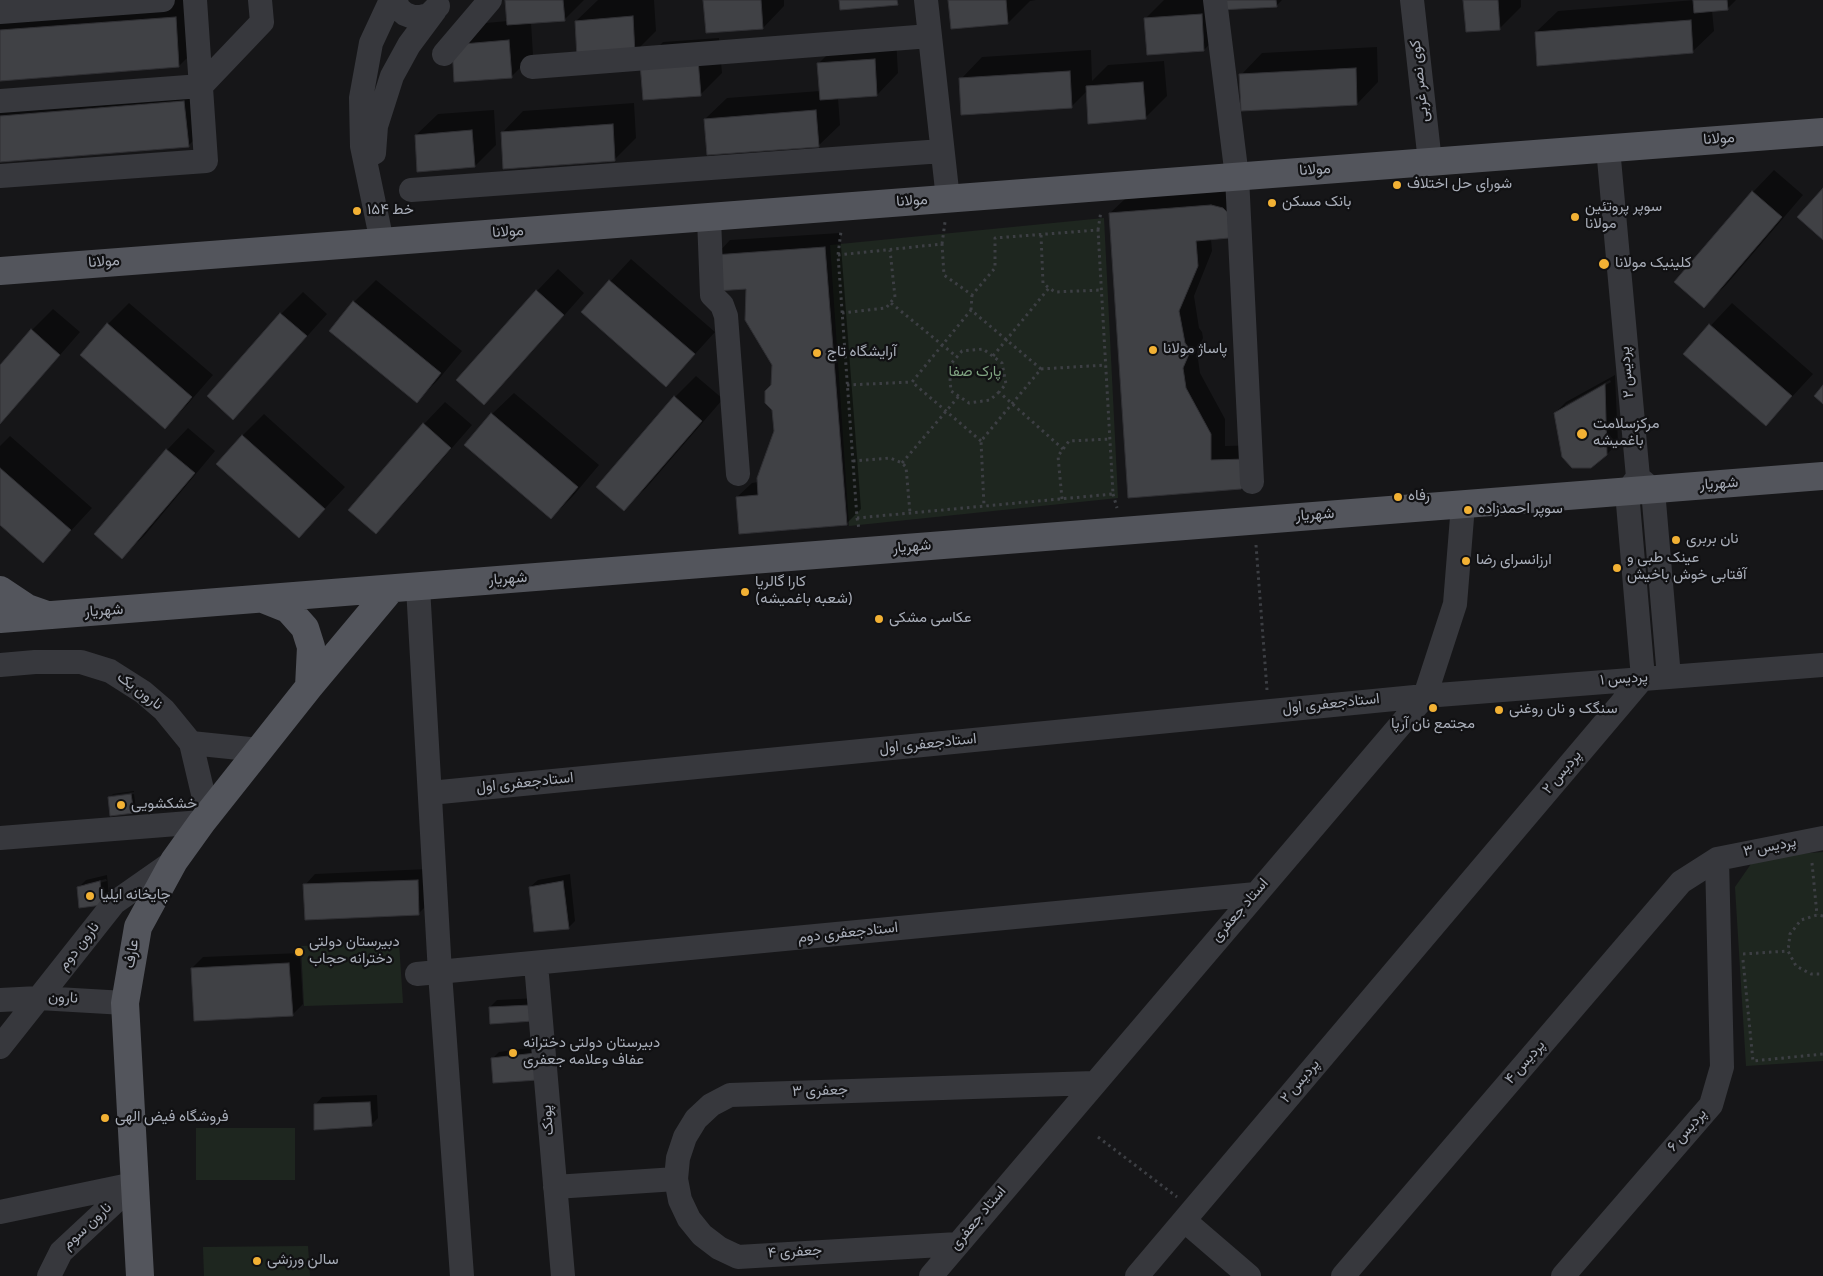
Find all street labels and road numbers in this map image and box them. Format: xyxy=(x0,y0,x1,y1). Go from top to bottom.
street label: کوی نصر غربی xyxy=(1408,39,1434,123)
street label: مولانا xyxy=(1703,130,1735,150)
street label: مولانا xyxy=(1299,161,1331,181)
street label: مولانا xyxy=(896,192,928,212)
street label: مولانا xyxy=(492,223,524,243)
street label: مولانا xyxy=(88,253,120,273)
street label: پردیس ۲ xyxy=(1617,346,1639,398)
street label: شهریار xyxy=(1699,475,1739,495)
street label: شهریار xyxy=(1295,506,1335,526)
street label: شهریار xyxy=(892,537,932,559)
street label: شهریار xyxy=(488,570,528,590)
street label: شهریار xyxy=(84,602,124,622)
street label: نارون یک xyxy=(113,669,165,715)
street label: پردیس ۱ xyxy=(1599,669,1649,691)
street label: استادجعفری اول xyxy=(1281,691,1381,719)
street label: استادجعفری اول xyxy=(878,731,978,759)
street label: پردیس ۲ xyxy=(1540,747,1586,799)
street label: استادجعفری اول xyxy=(475,770,575,798)
street label: پردیس ۳ xyxy=(1742,834,1798,862)
street label: استاد جعفری xyxy=(1209,876,1273,946)
street label: نارون دوم xyxy=(56,919,104,975)
street label: استادجعفری دوم xyxy=(797,920,899,948)
street label: عارف xyxy=(122,938,144,970)
street label: نارون xyxy=(48,989,78,1009)
street label: پردیس ۴ xyxy=(1502,1037,1550,1089)
street label: پردیس ۲ xyxy=(1278,1056,1324,1108)
street label: جعفری ۳ xyxy=(792,1082,848,1102)
street label: پونک xyxy=(539,1104,559,1136)
street label: پردیس ۶ xyxy=(1664,1106,1712,1156)
street label: استاد جعفری xyxy=(947,1183,1011,1255)
street label: نارون سوم xyxy=(60,1200,116,1254)
street label: جعفری ۴ xyxy=(767,1243,823,1263)

